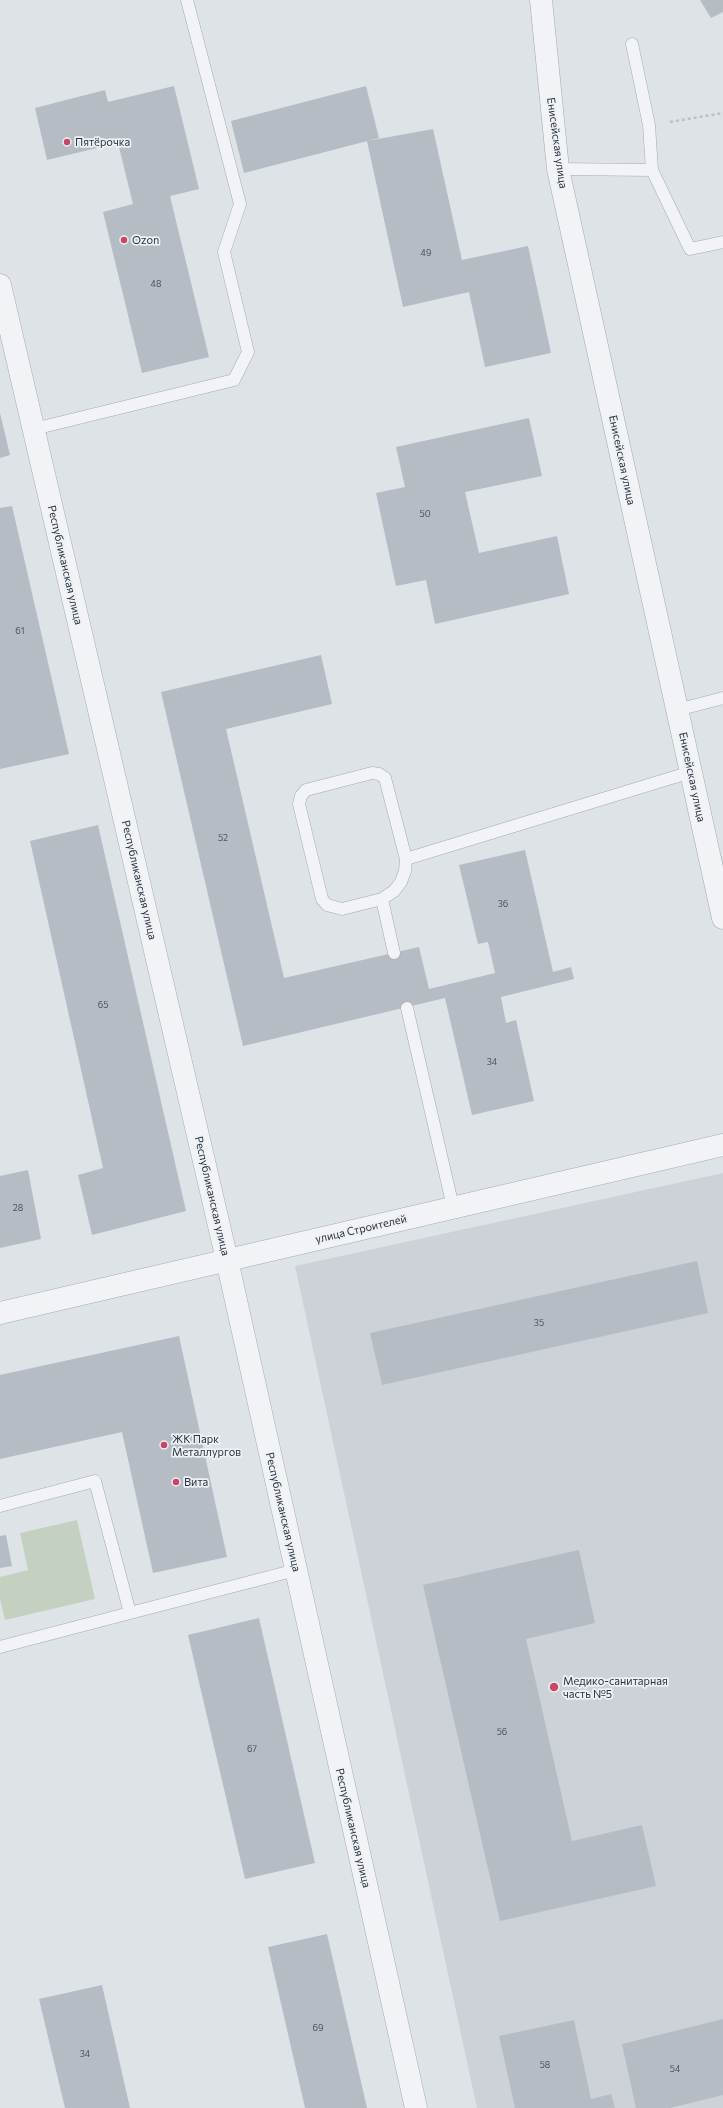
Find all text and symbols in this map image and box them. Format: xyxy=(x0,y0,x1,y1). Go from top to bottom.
street label: Енисейская улица xyxy=(544,97,570,189)
place label: Пятёрочка xyxy=(75,135,130,149)
marker: Пятёрочка xyxy=(62,137,72,147)
place label: Ozon xyxy=(132,233,159,247)
marker: Ozon xyxy=(119,235,129,245)
house number: 49 xyxy=(421,248,431,258)
house number: 48 xyxy=(151,279,161,289)
street label: Енисейская улица xyxy=(606,414,638,506)
street label: Республиканская улица xyxy=(45,504,85,626)
house number: 50 xyxy=(419,509,431,519)
house number: 61 xyxy=(15,626,25,636)
street label: Енисейская улица xyxy=(676,731,708,823)
street label: Республиканская улица xyxy=(119,819,159,941)
house number: 52 xyxy=(218,833,228,843)
house number: 36 xyxy=(498,899,508,909)
house number: 65 xyxy=(98,1000,108,1010)
house number: 34 xyxy=(487,1057,497,1067)
street label: Республиканская улица xyxy=(192,1135,232,1257)
house number: 28 xyxy=(13,1203,23,1213)
street label: улица Строителей xyxy=(314,1212,408,1246)
house number: 35 xyxy=(534,1318,544,1328)
place label: ЖК Парк Металлургов xyxy=(172,1432,241,1458)
marker: ЖК Парк Металлургов xyxy=(159,1440,169,1450)
street label: Республиканская улица xyxy=(263,1451,303,1573)
place label: Вита xyxy=(184,1475,208,1489)
marker: Вита xyxy=(171,1477,181,1487)
place label: Медико-санитарная часть №5 xyxy=(563,1674,668,1700)
marker: Медико-санитарная часть №5 xyxy=(548,1681,560,1693)
house number: 56 xyxy=(497,1727,507,1737)
house number: 67 xyxy=(247,1744,257,1754)
street label: Республиканская улица xyxy=(333,1767,373,1889)
house number: 69 xyxy=(313,2023,323,2033)
house number: 34 xyxy=(80,2049,90,2059)
house number: 58 xyxy=(540,2060,550,2070)
house number: 54 xyxy=(670,2064,680,2074)

